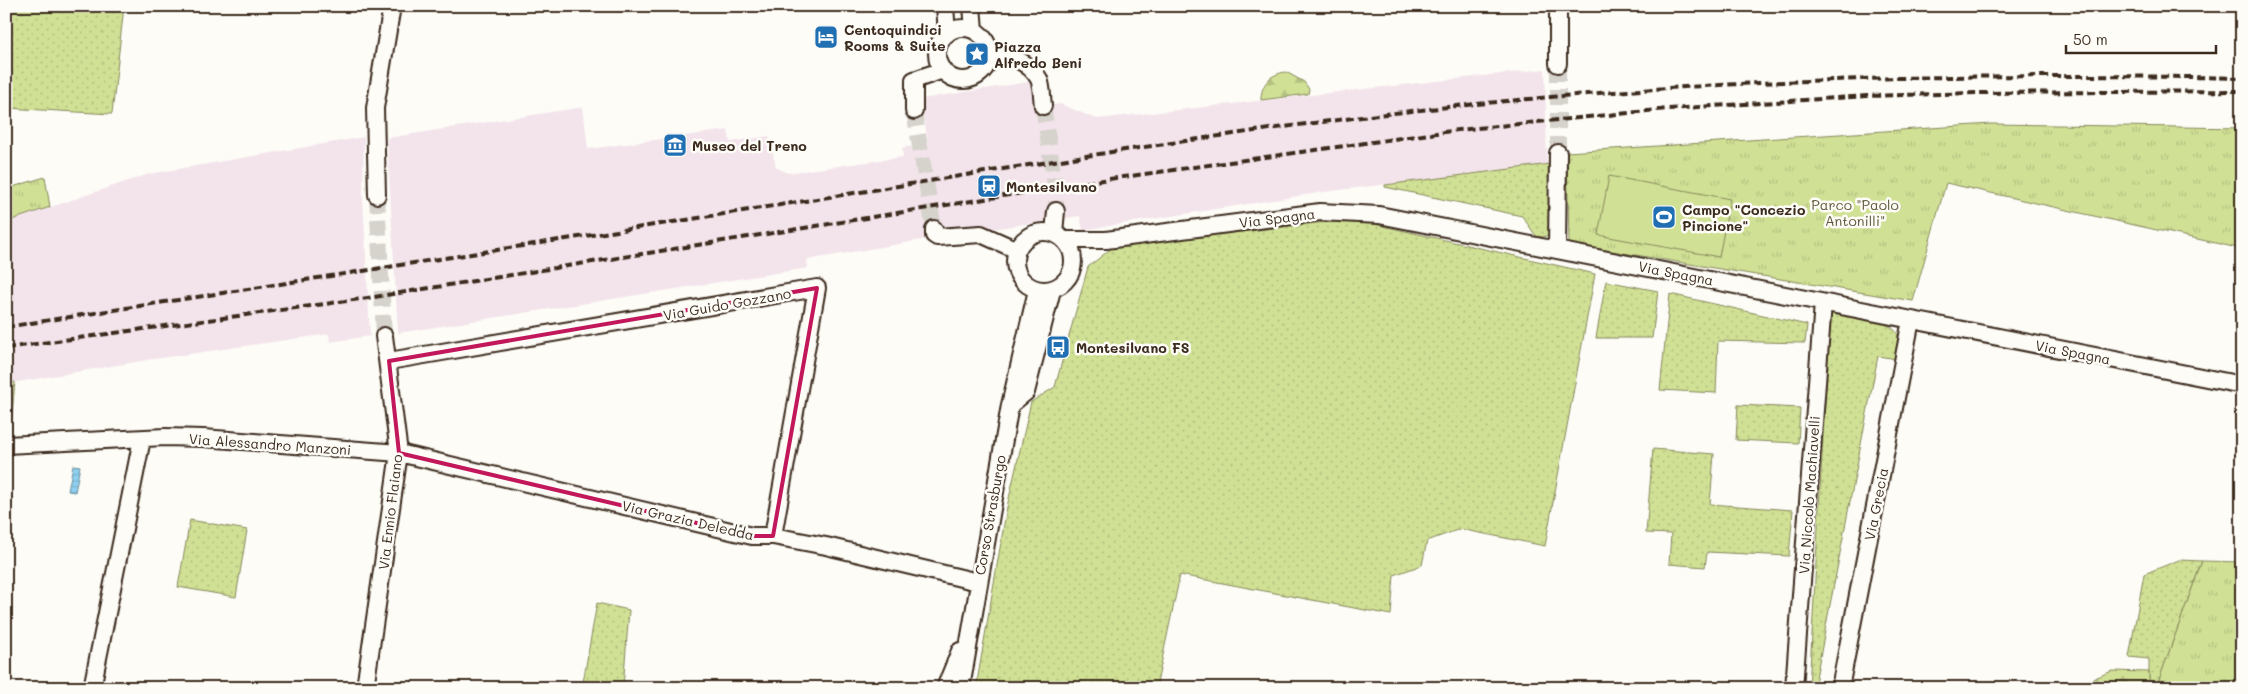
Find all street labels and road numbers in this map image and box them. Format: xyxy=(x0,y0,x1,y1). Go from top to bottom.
street label: Via Spagna xyxy=(1238,204,1316,232)
street label: Via Spagna xyxy=(1637,256,1715,290)
street label: Via Guido Gozzano xyxy=(662,283,792,325)
street label: Via Spagna xyxy=(2034,335,2112,369)
street label: Via Niccolò Machiavelli xyxy=(1794,415,1824,575)
street label: Via Alessandro Manzoni xyxy=(188,429,352,459)
street label: Via Ennio Flaiano xyxy=(373,453,407,571)
street label: Corso Strasburgo xyxy=(970,454,1010,576)
street label: Via Grecia xyxy=(1860,466,1892,542)
street label: Via Grazia Deledda xyxy=(620,496,756,544)

